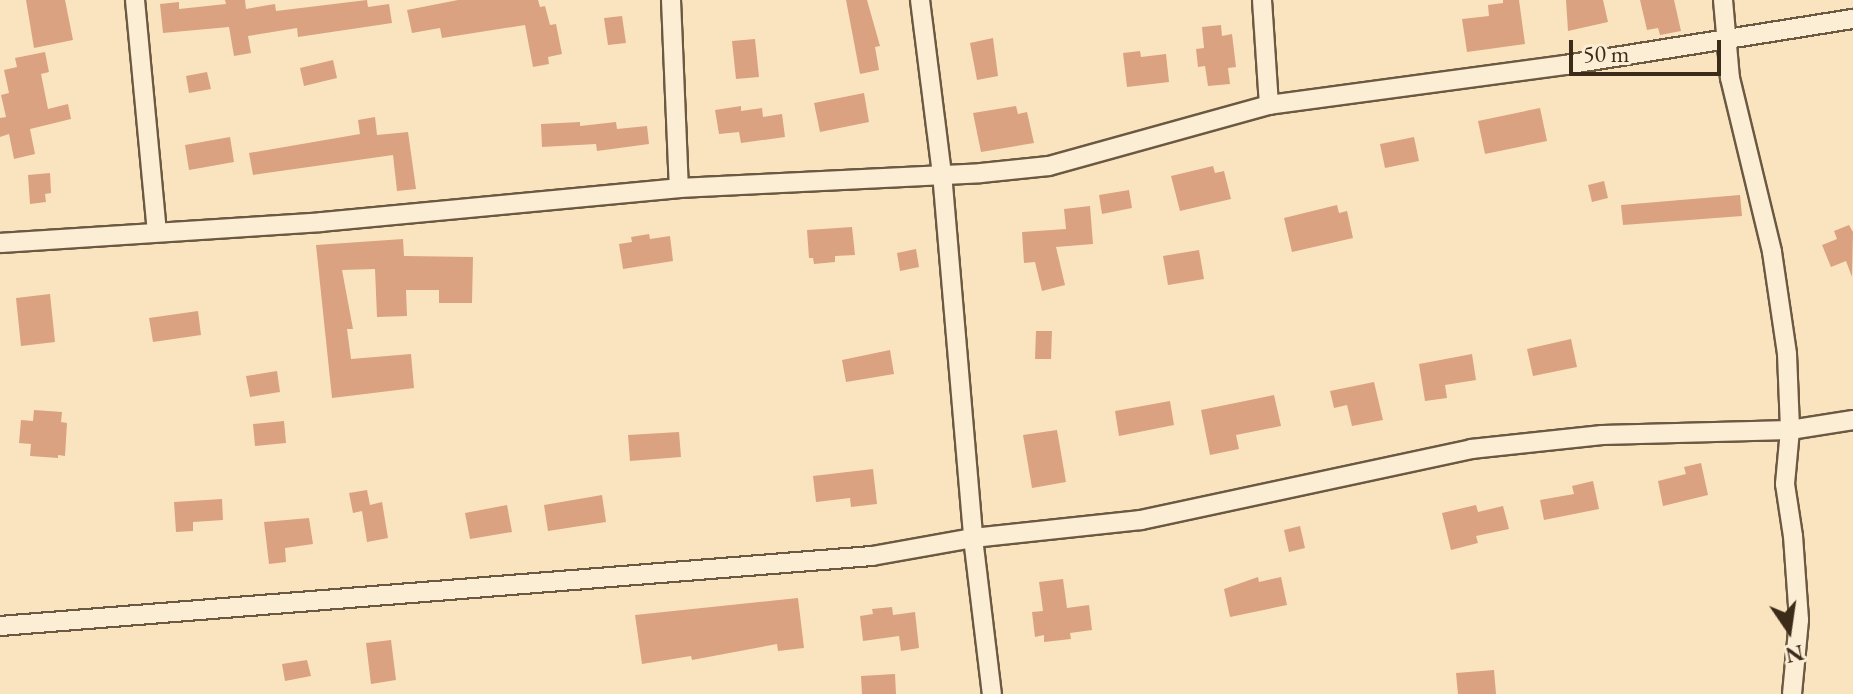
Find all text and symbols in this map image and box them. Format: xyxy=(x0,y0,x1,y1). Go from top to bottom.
scale bar xyxy=(1573,24,1725,74)
text: 50 m xyxy=(1583,38,1630,69)
north arrow xyxy=(1749,590,1829,670)
text: N xyxy=(1783,638,1806,670)

